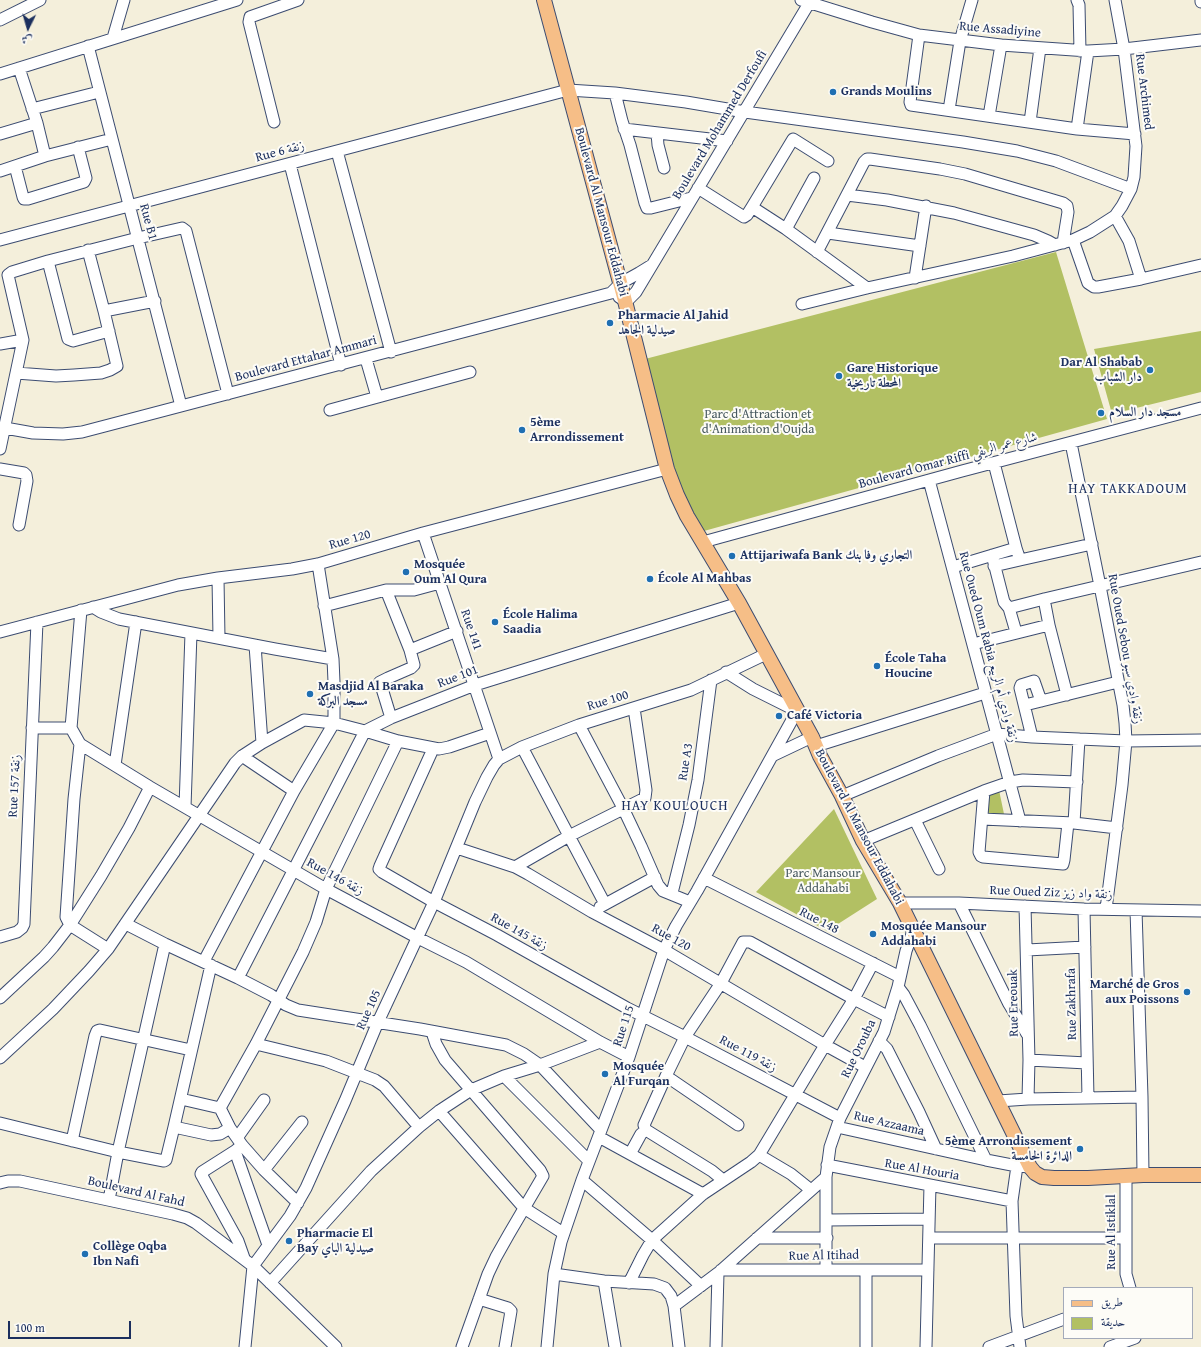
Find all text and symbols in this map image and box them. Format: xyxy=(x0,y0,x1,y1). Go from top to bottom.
north arrow xyxy=(8,8,48,48)
street label: Rue Assadiyine xyxy=(959,19,1041,41)
text: ش xyxy=(21,32,33,48)
street label: Boulevard Mohammed Derfoufi xyxy=(669,48,771,202)
street label: Rue Archimed xyxy=(1132,53,1156,131)
place label: Grands Moulins xyxy=(841,84,932,100)
marker: Grands Moulins xyxy=(828,87,838,97)
street label: Boulevard Al Mansour Eddahabi xyxy=(571,126,631,298)
street label: Rue 6 زنقة xyxy=(254,138,306,166)
street label: Rue B1 xyxy=(136,202,160,242)
place label: Pharmacie Al Jahid صيدلية الجاهد xyxy=(618,308,728,339)
marker: Pharmacie Al Jahid صيدلية الجاهد xyxy=(605,318,615,328)
street label: Boulevard Ettahar Ammari xyxy=(233,333,379,385)
place label: Dar Al Shabab دار الشباب xyxy=(1061,355,1142,386)
place label: Gare Historique المحطة تاريخية xyxy=(847,361,938,392)
marker: Dar Al Shabab دار الشباب xyxy=(1145,365,1155,375)
marker: Gare Historique المحطة تاريخية xyxy=(834,371,844,381)
place label: مسجد دار السلام xyxy=(1109,405,1181,421)
park label: Parc d'Attraction et d'Animation d'Oujda xyxy=(702,407,814,438)
marker: مسجد دار السلام xyxy=(1096,408,1106,418)
place label: 5ème Arrondissement xyxy=(530,415,624,446)
marker: 5ème Arrondissement xyxy=(517,425,527,435)
street label: Boulevard Omar Riffi شارع عمر الريفي xyxy=(857,430,1039,492)
district label: HAY TAKKADOUM xyxy=(1068,481,1188,497)
street label: Rue 120 xyxy=(328,527,372,553)
place label: Attijariwafa Bank التجاري وفا بنك xyxy=(740,548,912,564)
street label: Rue Oued Oum Rabia زنقة وادي أم الربيع xyxy=(955,550,1021,744)
marker: Attijariwafa Bank التجاري وفا بنك xyxy=(727,551,737,561)
place label: Mosquée Oum Al Qura xyxy=(414,557,487,588)
marker: Mosquée Oum Al Qura xyxy=(401,567,411,577)
place label: École Al Mahbas xyxy=(658,571,751,587)
street label: Rue Oued Sebou زنقة وادي سبو xyxy=(1104,573,1146,725)
marker: École Al Mahbas xyxy=(645,574,655,584)
street label: Rue 141 xyxy=(457,607,485,653)
place label: École Halima Saadia xyxy=(503,607,578,638)
marker: École Halima Saadia xyxy=(490,617,500,627)
place label: École Taha Houcine xyxy=(885,651,946,682)
marker: École Taha Houcine xyxy=(872,661,882,671)
street label: Rue 101 xyxy=(435,662,481,692)
place label: Masdjid Al Baraka مسجد البركة xyxy=(318,679,424,710)
street label: Rue 100 xyxy=(586,687,630,715)
marker: Masdjid Al Baraka مسجد البركة xyxy=(305,689,315,699)
place label: Café Victoria xyxy=(787,708,862,724)
marker: Café Victoria xyxy=(774,711,784,721)
street label: Rue A3 xyxy=(675,742,697,782)
street label: Boulevard Al Mansour Eddahabi xyxy=(811,746,907,908)
street label: Rue 157 زنقة xyxy=(6,754,24,818)
district label: HAY KOULOUCH xyxy=(621,798,729,814)
street label: Rue 146 زنقة xyxy=(304,855,366,899)
park label: Parc Mansour Addahabi xyxy=(785,866,861,897)
street label: Rue Oued Ziz زنقة واد زيز xyxy=(989,883,1113,903)
street label: Rue 148 xyxy=(797,904,841,938)
street label: Rue 145 زنقة xyxy=(488,910,550,954)
place label: Mosquée Mansour Addahabi xyxy=(881,919,987,950)
street label: Rue 120 xyxy=(649,921,693,955)
marker: Mosquée Mansour Addahabi xyxy=(868,929,878,939)
street label: Rue Zakhrafa xyxy=(1064,968,1080,1040)
street label: Rue Ereouak xyxy=(1006,969,1022,1037)
place label: Marché de Gros aux Poissons xyxy=(1090,977,1179,1008)
marker: Marché de Gros aux Poissons xyxy=(1182,987,1192,997)
street label: Rue 105 xyxy=(353,988,385,1032)
street label: Rue 115 xyxy=(610,1003,638,1049)
street label: Rue Orouba xyxy=(838,1017,880,1081)
street label: Rue 119 زنقة xyxy=(717,1032,779,1076)
place label: Mosquée Al Furqan xyxy=(613,1059,670,1090)
marker: Mosquée Al Furqan xyxy=(600,1069,610,1079)
street label: Rue Azzaama xyxy=(852,1108,926,1140)
place label: 5ème Arrondissement الدائرة الخامسة xyxy=(945,1134,1072,1165)
marker: 5ème Arrondissement الدائرة الخامسة xyxy=(1075,1144,1085,1154)
street label: Rue Al Houria xyxy=(884,1156,960,1184)
street label: Boulevard Al Fahd xyxy=(86,1173,186,1211)
street label: Rue Al Istiklal xyxy=(1104,1194,1120,1270)
place label: Pharmacie El Bay صيدلية الباي xyxy=(297,1226,374,1257)
marker: Pharmacie El Bay صيدلية الباي xyxy=(284,1236,294,1246)
place label: Collège Oqba Ibn Nafi xyxy=(93,1239,167,1270)
street label: Rue Al Itihad xyxy=(789,1248,859,1264)
marker: Collège Oqba Ibn Nafi xyxy=(80,1249,90,1259)
legend xyxy=(1063,1287,1193,1339)
text: طريق xyxy=(1101,1293,1123,1310)
scale bar xyxy=(10,1313,133,1339)
text: حديقة xyxy=(1101,1313,1125,1330)
text: 100 m xyxy=(15,1319,45,1336)

